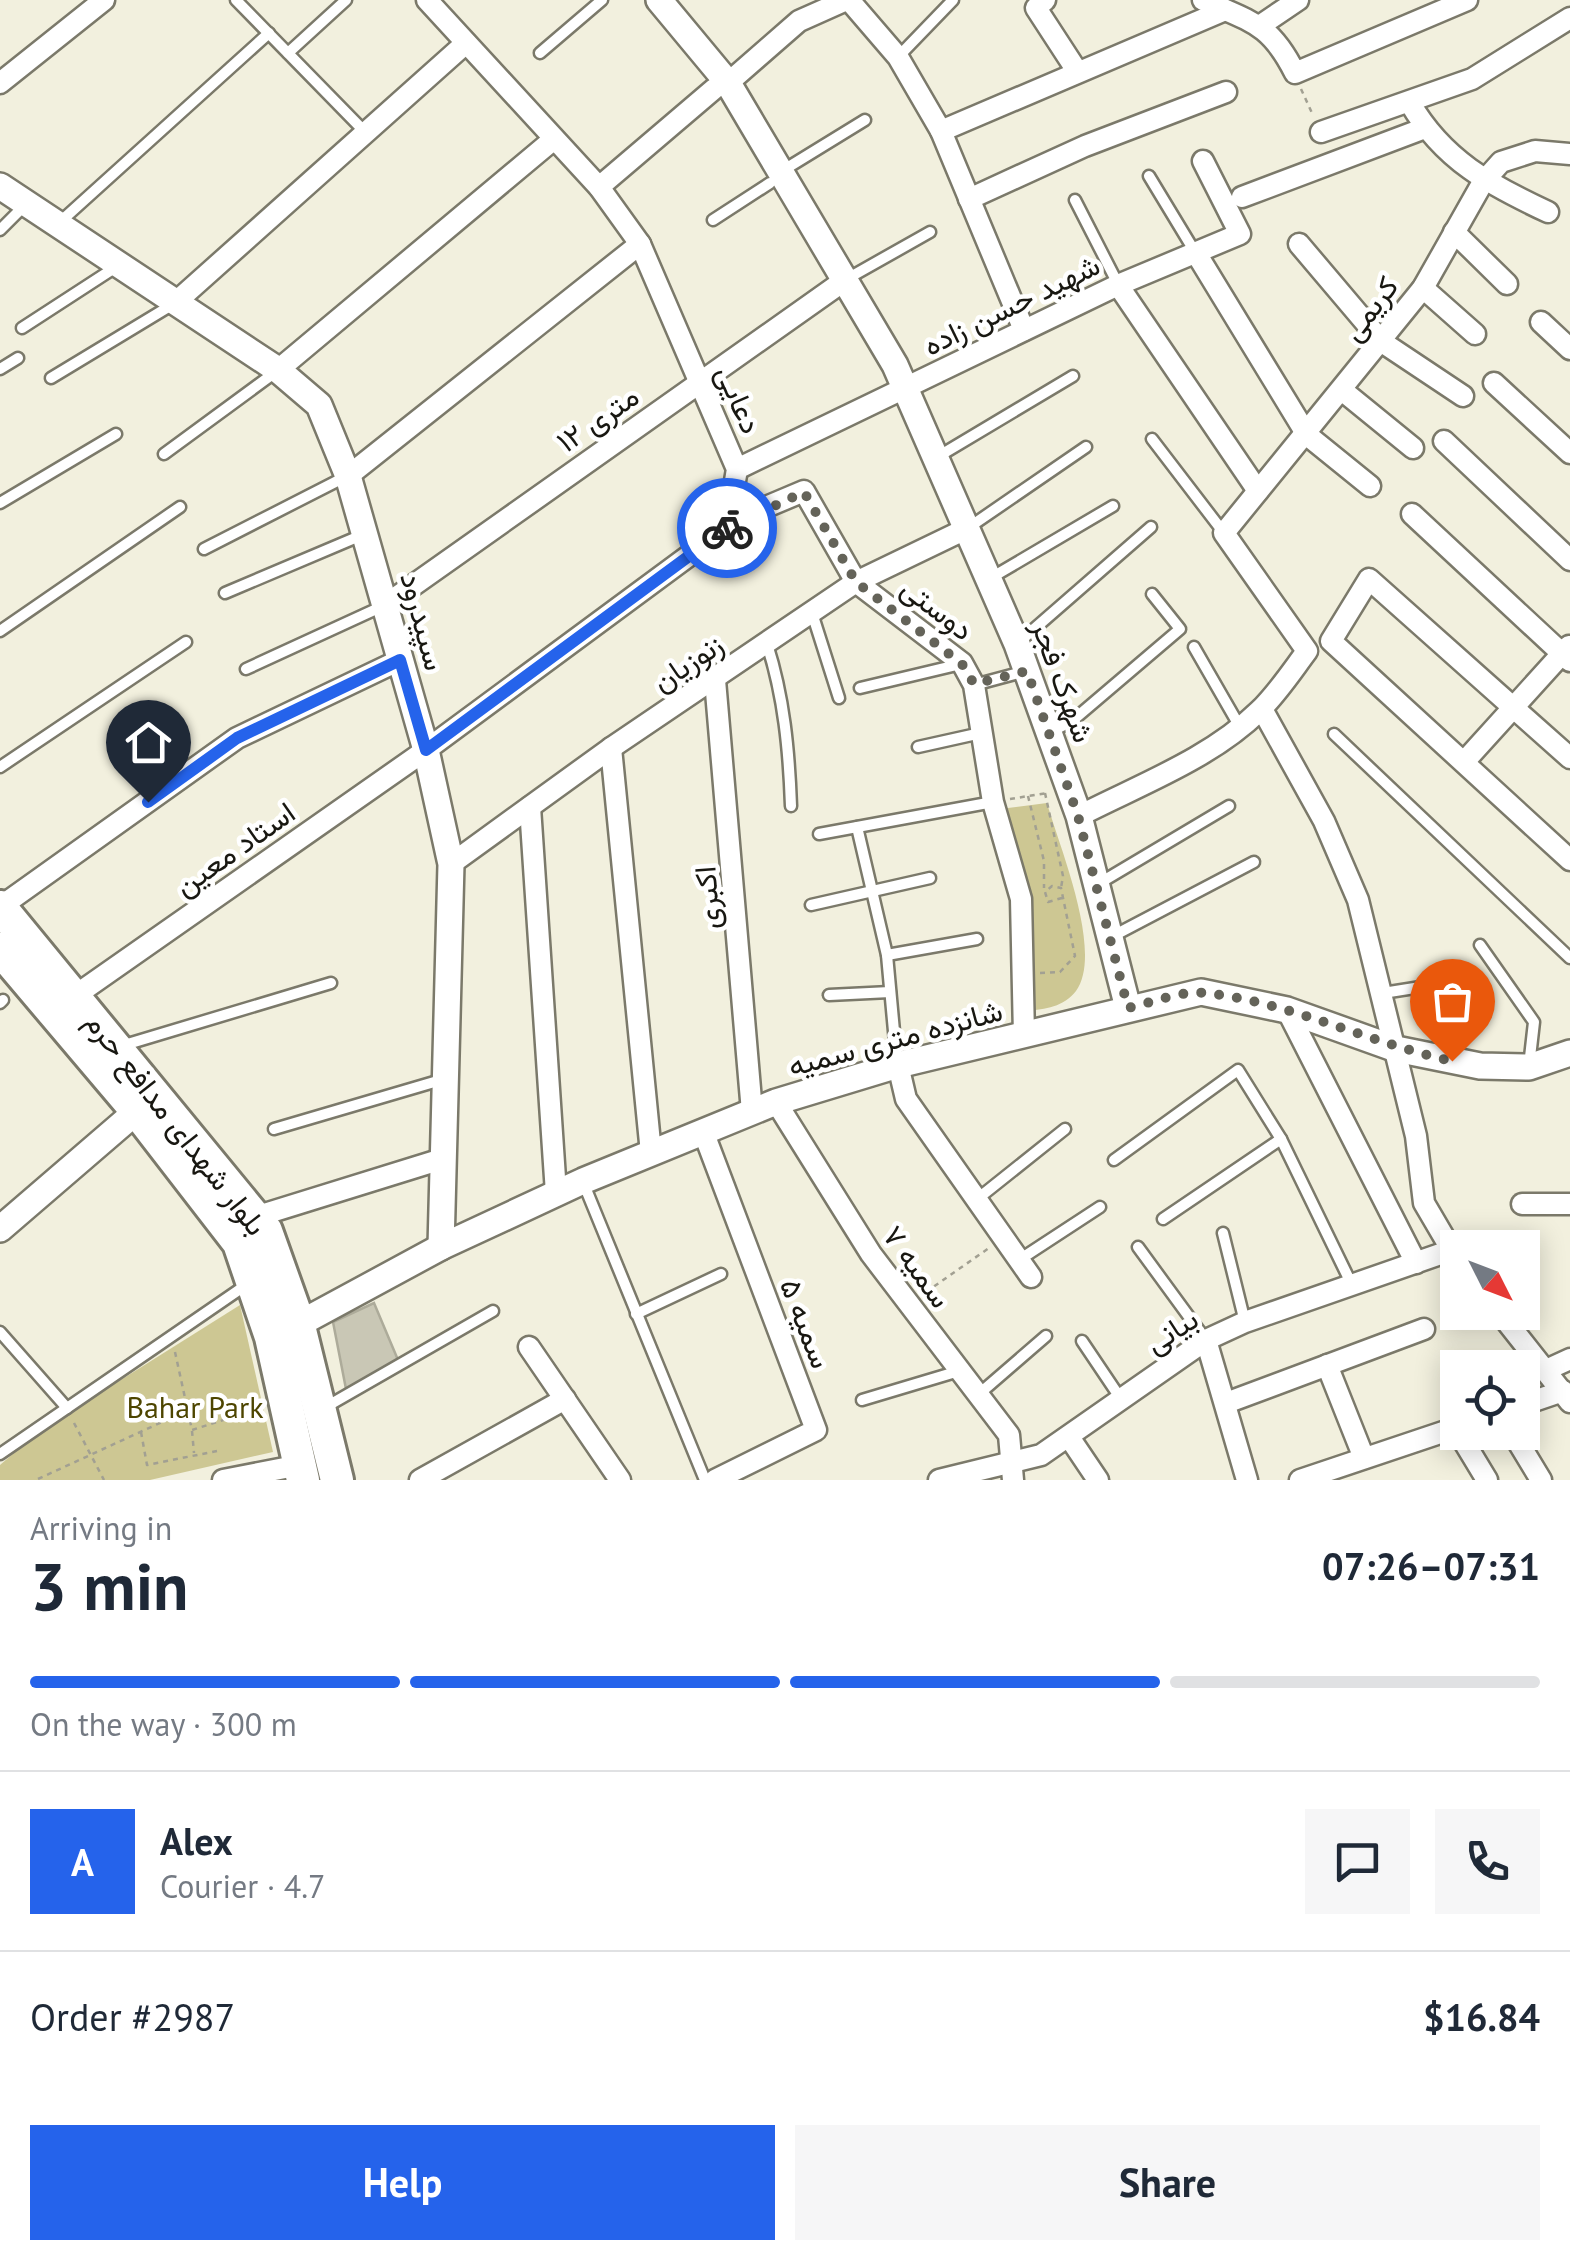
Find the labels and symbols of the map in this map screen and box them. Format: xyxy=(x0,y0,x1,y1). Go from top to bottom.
street label: شهید حسن زاده xyxy=(916,244,1106,364)
street label: کریمی xyxy=(1332,268,1406,348)
street label: دعایی xyxy=(708,359,772,439)
street label: ۱۲ متری xyxy=(548,376,646,460)
courier xyxy=(677,478,777,578)
street label: سپیدرود xyxy=(390,568,456,675)
street label: دوستی xyxy=(894,568,982,648)
street label: شهرک فجر xyxy=(1024,614,1104,748)
street label: زنوزیان xyxy=(644,624,730,700)
pin xyxy=(106,700,191,803)
street label: استاد معین xyxy=(166,792,302,904)
street label: اکبری xyxy=(684,865,728,931)
pin xyxy=(1410,959,1495,1062)
street label: شانزده متری سمیه xyxy=(783,990,1007,1084)
street label: بلوار شهدای مدافع حرم xyxy=(76,1003,277,1244)
street label: سمیه ۷ xyxy=(875,1217,961,1315)
north arrow xyxy=(1440,1230,1540,1330)
street label: سمیه ۵ xyxy=(772,1273,842,1373)
street label: بیانی xyxy=(1137,1299,1205,1361)
park label: Bahar Park xyxy=(126,1387,264,1426)

